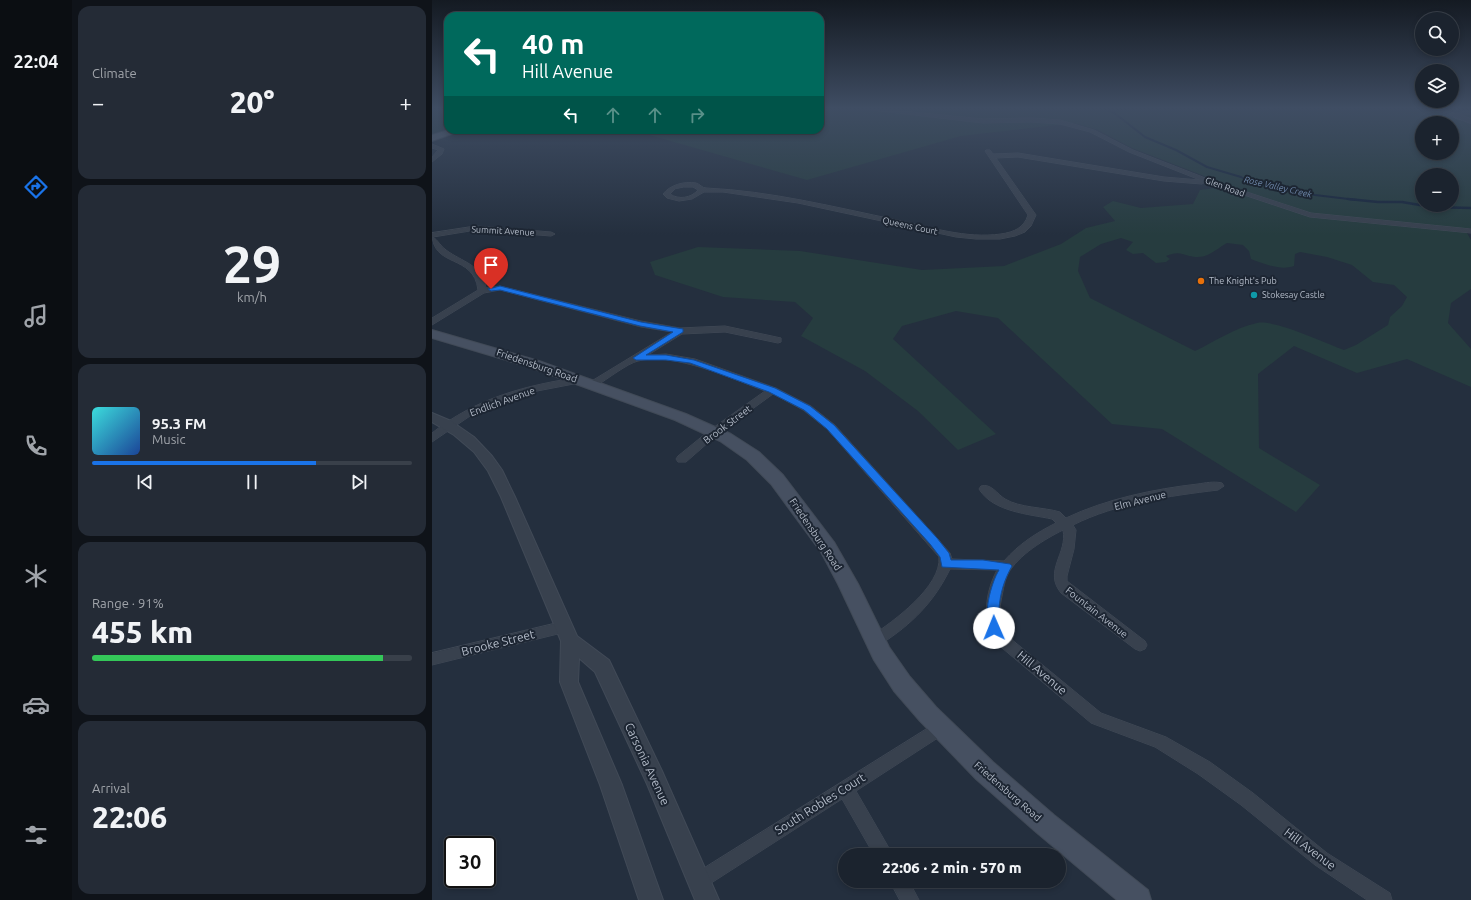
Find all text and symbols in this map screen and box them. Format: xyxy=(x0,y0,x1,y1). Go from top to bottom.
map controls xyxy=(1415,12,1459,212)
button: search xyxy=(1415,12,1459,56)
icon: left xyxy=(456,28,508,80)
text: 40 m xyxy=(522,28,584,59)
text: 22:04 xyxy=(13,51,59,71)
text: Hill Avenue xyxy=(522,61,613,81)
button: layers xyxy=(1415,64,1459,108)
text: Climate xyxy=(92,66,137,80)
text: 20° xyxy=(230,85,274,119)
text: − xyxy=(92,90,104,115)
text: + xyxy=(400,90,412,115)
icon: left xyxy=(560,104,582,126)
icon: ahead xyxy=(602,104,624,126)
icon: ahead xyxy=(644,104,666,126)
icon: right xyxy=(686,104,708,126)
button: + xyxy=(1415,116,1459,160)
button: − xyxy=(1415,168,1459,212)
icon: directions xyxy=(22,173,50,201)
water label: Rose Valley Creek xyxy=(1243,174,1313,200)
street label: Glen Road xyxy=(1204,175,1246,199)
street label: Queens Court xyxy=(882,215,939,237)
street label: Summit Avenue xyxy=(471,224,535,238)
text: 29 xyxy=(223,235,281,293)
pin xyxy=(474,248,508,289)
icon: arrive xyxy=(480,254,502,276)
marker: The Knight's Pub xyxy=(1196,276,1206,286)
place label: The Knight's Pub xyxy=(1209,276,1277,286)
text: km/h xyxy=(237,290,267,304)
marker: Stokesay Castle xyxy=(1249,290,1259,300)
place label: Stokesay Castle xyxy=(1262,290,1325,300)
icon: music xyxy=(22,302,50,330)
street label: Friedensburg Road xyxy=(495,346,579,385)
street label: Endlich Avenue xyxy=(468,385,536,418)
street label: Brook Street xyxy=(701,403,753,446)
text: 95.3 FM xyxy=(152,415,206,432)
icon: phone xyxy=(22,432,50,460)
text: Music xyxy=(152,432,186,446)
icon: previous xyxy=(134,471,156,493)
icon: pause xyxy=(241,471,263,493)
icon: next xyxy=(348,471,370,493)
street label: Elm Avenue xyxy=(1113,489,1167,512)
street label: Friedensburg Road xyxy=(787,496,844,573)
icon: climate xyxy=(22,562,50,590)
street label: Fountain Avenue xyxy=(1063,585,1130,640)
text: Range · 91% xyxy=(92,596,164,610)
position arrow xyxy=(973,607,1015,649)
text: 455 km xyxy=(92,615,193,649)
street label: Brooke Street xyxy=(460,627,536,658)
street label: Hill Avenue xyxy=(1015,648,1070,697)
icon: car xyxy=(22,691,50,719)
street label: Carsonia Avenue xyxy=(623,721,672,807)
street label: Friedensburg Road xyxy=(972,759,1043,823)
street label: South Robles Court xyxy=(772,770,868,837)
text: Arrival xyxy=(92,781,130,795)
text: 22:06 xyxy=(92,800,167,834)
icon: filters xyxy=(22,821,50,849)
street label: Hill Avenue xyxy=(1282,825,1338,872)
speed limit sign: 30 xyxy=(444,836,496,888)
text: 22:06 · 2 min · 570 m xyxy=(882,859,1022,876)

